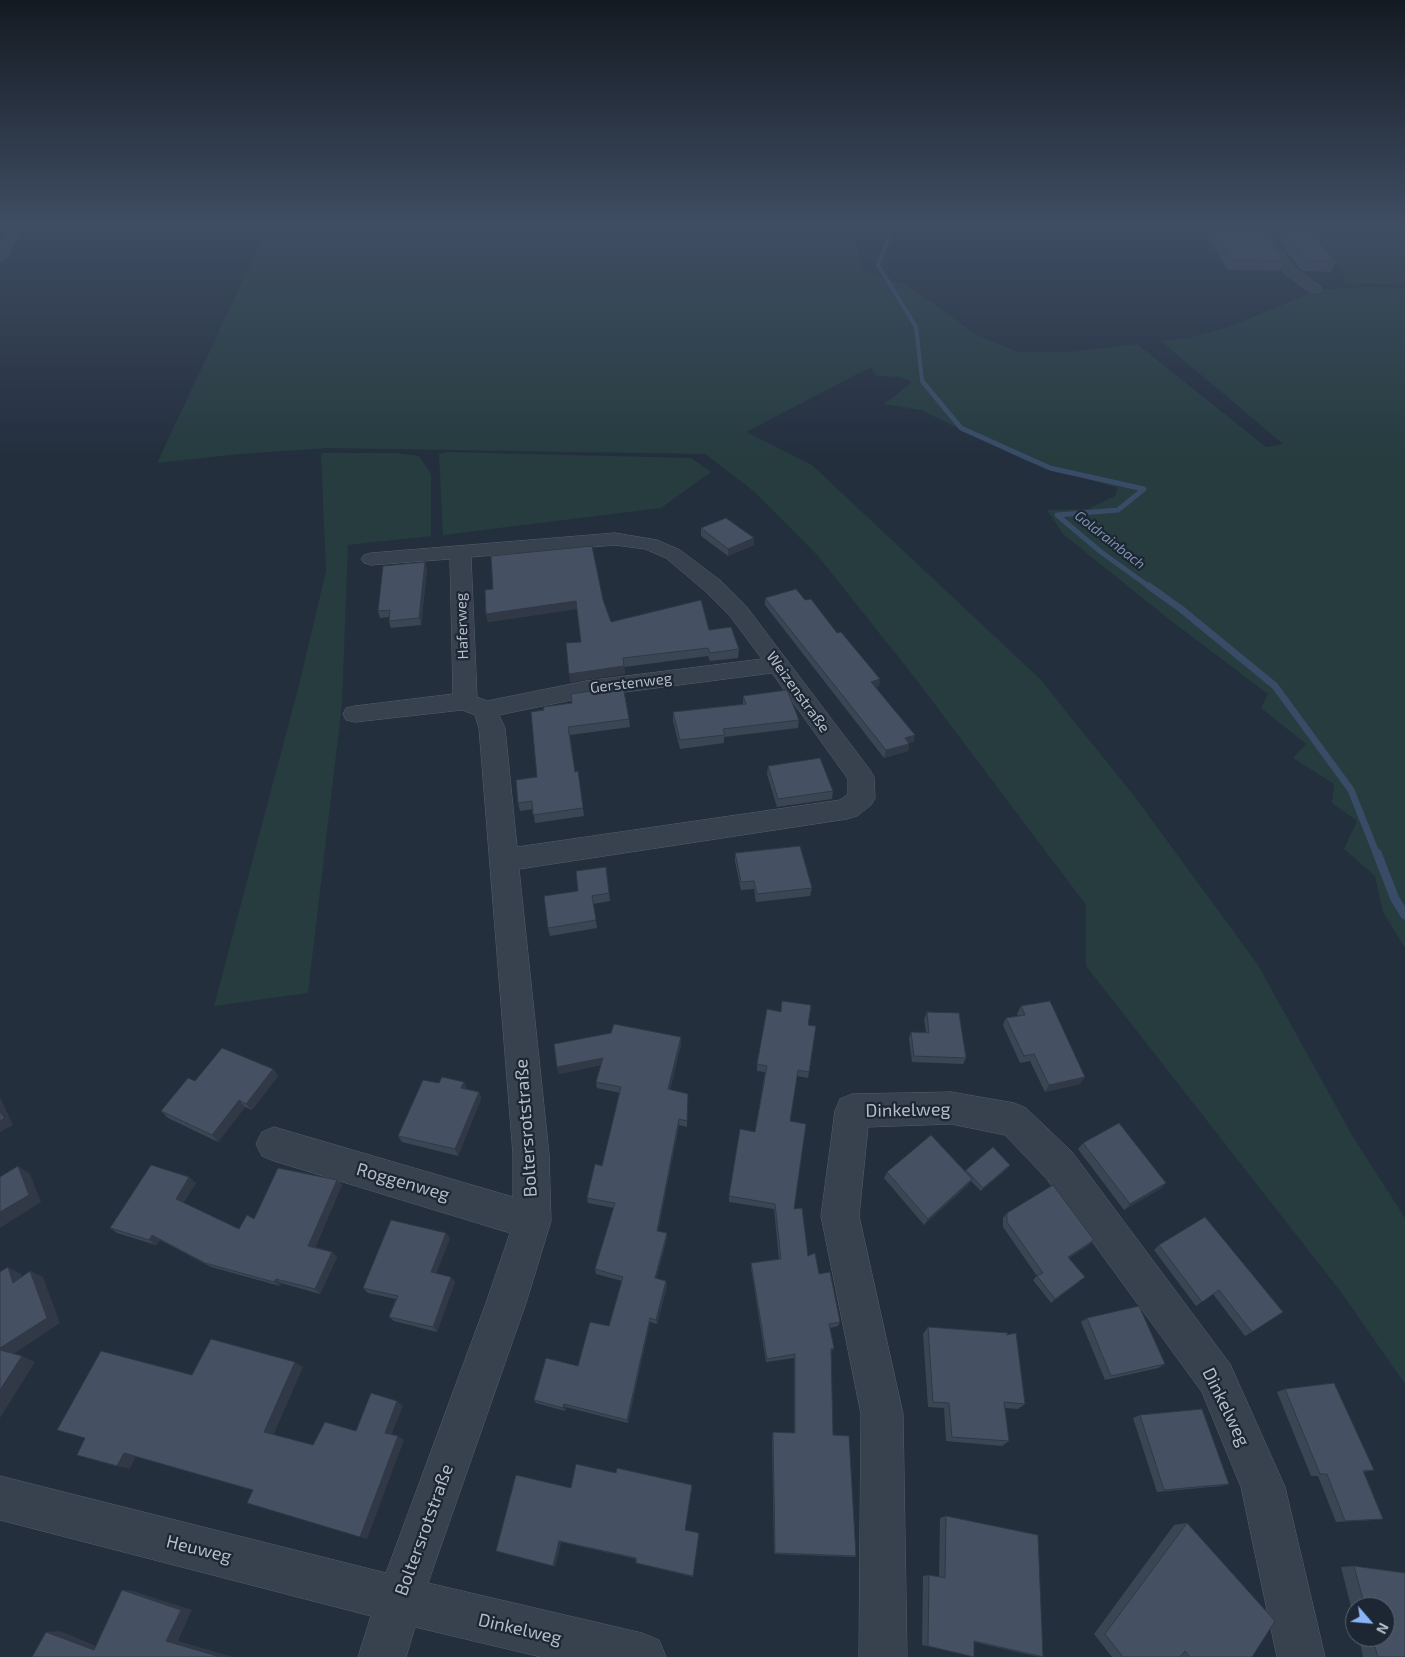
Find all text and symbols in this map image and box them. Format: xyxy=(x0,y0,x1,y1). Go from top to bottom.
water label: Goldrainbach xyxy=(1071,507,1149,573)
street label: Haferweg xyxy=(452,592,472,660)
street label: Weizenstraße xyxy=(763,648,833,736)
street label: Gerstenweg xyxy=(589,669,673,697)
street label: Boltersrotstraße xyxy=(510,1058,542,1198)
street label: Dinkelweg xyxy=(865,1098,951,1122)
street label: Roggenweg xyxy=(354,1158,452,1206)
street label: Dinkelweg xyxy=(1198,1364,1254,1450)
street label: Boltersrotstraße xyxy=(390,1461,458,1599)
street label: Heuweg xyxy=(164,1530,234,1568)
north arrow xyxy=(1345,1597,1395,1647)
street label: Dinkelweg xyxy=(476,1609,564,1649)
text: N xyxy=(1373,1620,1393,1637)

